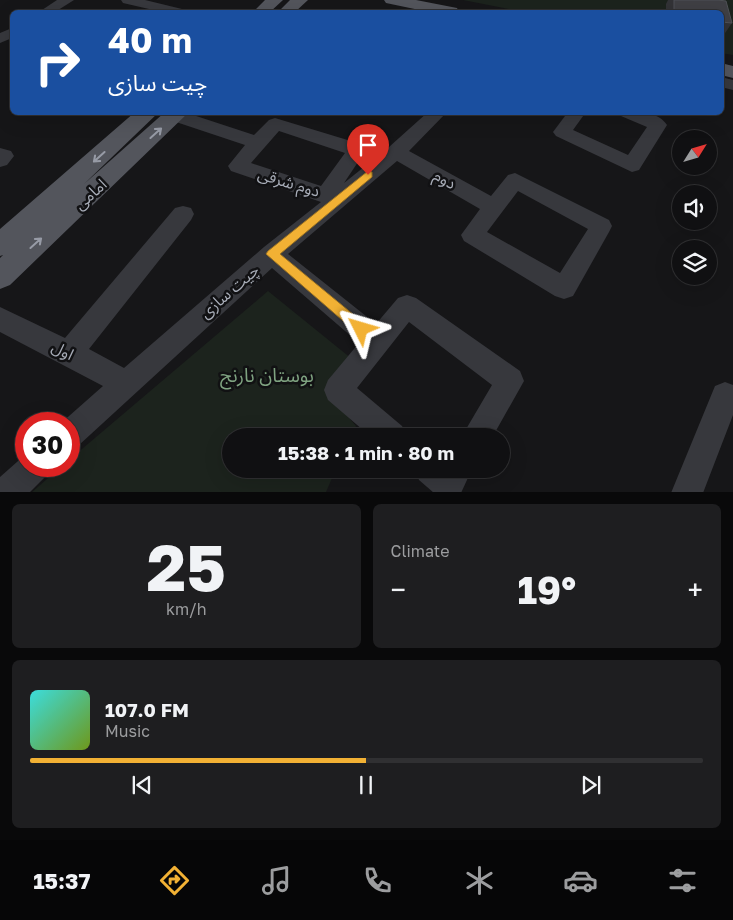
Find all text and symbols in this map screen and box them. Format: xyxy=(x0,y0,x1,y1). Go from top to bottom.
text: 40 m xyxy=(108,19,192,61)
icon: right xyxy=(25,30,90,95)
text: چیت سازی xyxy=(108,69,207,96)
pin xyxy=(347,124,389,175)
one-way arrow xyxy=(150,128,163,139)
north arrow xyxy=(672,130,718,175)
map controls xyxy=(672,130,717,285)
icon: arrive xyxy=(354,131,382,159)
one-way arrow xyxy=(93,151,106,162)
street label: دوم شرقی xyxy=(255,163,322,204)
street label: دوم xyxy=(429,165,460,196)
street label: امامی xyxy=(70,174,110,214)
button: sound xyxy=(672,185,717,230)
one-way arrow xyxy=(30,237,43,249)
button: layers xyxy=(672,240,717,285)
street label: چیت سازی xyxy=(195,260,263,323)
position arrow xyxy=(334,302,386,354)
street label: اول xyxy=(48,336,77,365)
park label: بوستان نارنج xyxy=(220,363,314,390)
speed limit sign: 30 xyxy=(15,412,80,477)
text: 15:38 · 1 min · 80 m xyxy=(278,441,454,464)
text: 25 xyxy=(147,527,226,605)
text: Climate xyxy=(391,541,450,561)
text: 19° xyxy=(517,567,576,612)
text: − xyxy=(391,573,406,606)
text: + xyxy=(688,573,703,606)
text: km/h xyxy=(166,599,207,619)
text: 107.0 FM xyxy=(105,698,189,721)
text: Music xyxy=(105,721,150,741)
icon: previous xyxy=(128,771,156,799)
icon: pause xyxy=(352,771,380,799)
icon: next xyxy=(577,771,605,799)
icon: directions xyxy=(157,863,192,898)
icon: music xyxy=(259,863,294,898)
icon: phone xyxy=(360,863,395,898)
icon: climate xyxy=(462,863,497,898)
icon: car xyxy=(563,863,598,898)
icon: filters xyxy=(665,863,700,898)
text: 15:37 xyxy=(33,867,90,894)

